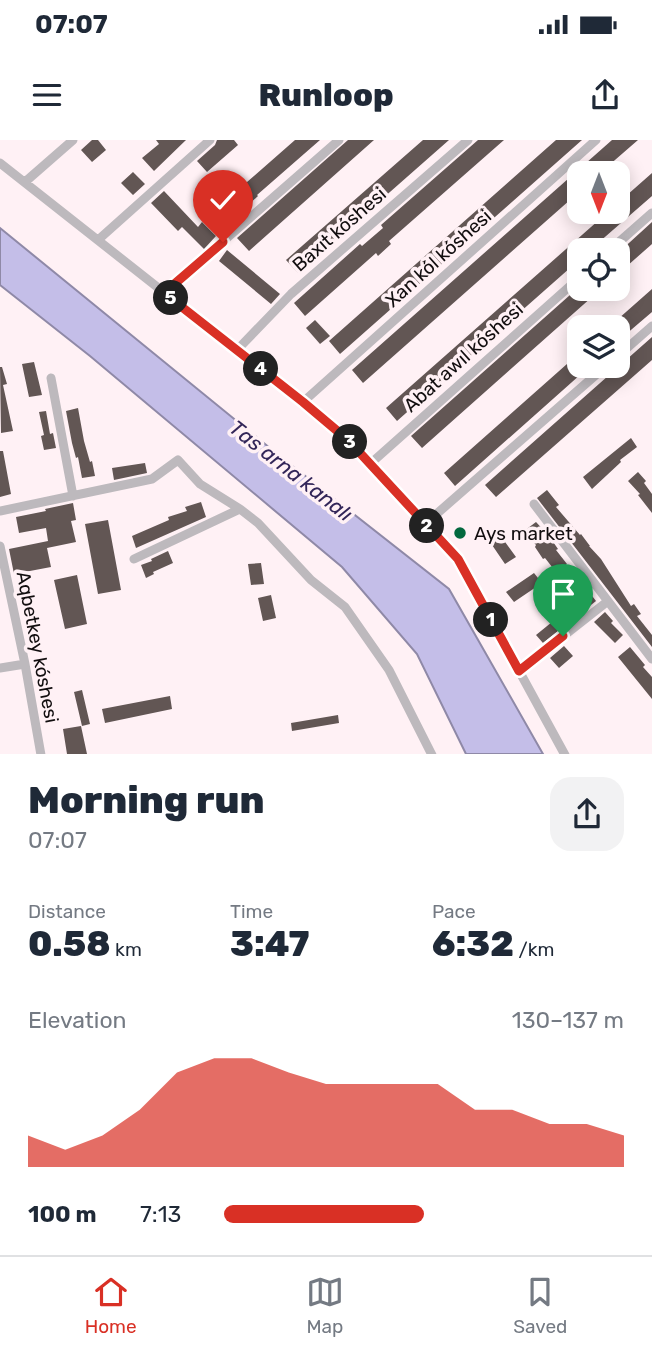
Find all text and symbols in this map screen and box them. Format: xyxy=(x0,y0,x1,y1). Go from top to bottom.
text: 07:07 xyxy=(35,9,108,40)
icon: menu xyxy=(28,76,66,114)
text: Runloop xyxy=(258,76,394,114)
icon: share xyxy=(586,76,624,114)
north arrow xyxy=(567,161,630,224)
map controls xyxy=(567,161,630,378)
pin xyxy=(193,170,253,242)
icon: check xyxy=(204,181,242,219)
street label: Baxıt kóshesi xyxy=(288,182,391,276)
street label: Xan kól kóshesi xyxy=(381,205,496,312)
button: locate xyxy=(567,238,630,301)
pin: 5 xyxy=(154,280,188,316)
text: 5 xyxy=(164,286,177,309)
street label: Abat awıl kóshesi xyxy=(399,298,528,417)
button: layers xyxy=(567,315,630,378)
pin: 4 xyxy=(244,352,278,386)
text: 4 xyxy=(254,357,267,380)
water label: Tas arna kanalı xyxy=(225,415,358,526)
pin: 3 xyxy=(332,424,368,460)
text: 3 xyxy=(343,430,356,453)
pin: 2 xyxy=(410,508,444,544)
text: 2 xyxy=(420,514,433,537)
place label: Ays market xyxy=(474,522,573,545)
marker: Ays market xyxy=(452,525,468,541)
pin xyxy=(533,564,593,636)
street label: Aqbetkey kóshesi xyxy=(12,569,63,725)
icon: arrive xyxy=(544,575,582,613)
pin: 1 xyxy=(474,602,508,638)
text: 1 xyxy=(486,608,495,631)
text: Morning run xyxy=(28,777,265,823)
button: share xyxy=(550,777,624,851)
text: 07:07 xyxy=(28,826,87,854)
text: Distance xyxy=(28,900,106,923)
text: Time xyxy=(230,900,273,923)
text: Pace xyxy=(432,900,476,923)
text: 0.58 xyxy=(28,923,110,965)
text: 3:47 xyxy=(230,923,310,965)
text: 6:32 xyxy=(432,923,514,965)
text: km xyxy=(110,938,142,961)
text: /km xyxy=(514,938,554,961)
text: Elevation xyxy=(28,1006,127,1034)
text: 130–137 m xyxy=(512,1006,624,1034)
text: 100 m xyxy=(28,1200,97,1228)
text: 7:13 xyxy=(140,1200,181,1228)
tab: Home xyxy=(85,1273,137,1338)
tab: Map xyxy=(306,1273,344,1338)
tab: Saved xyxy=(513,1273,567,1338)

